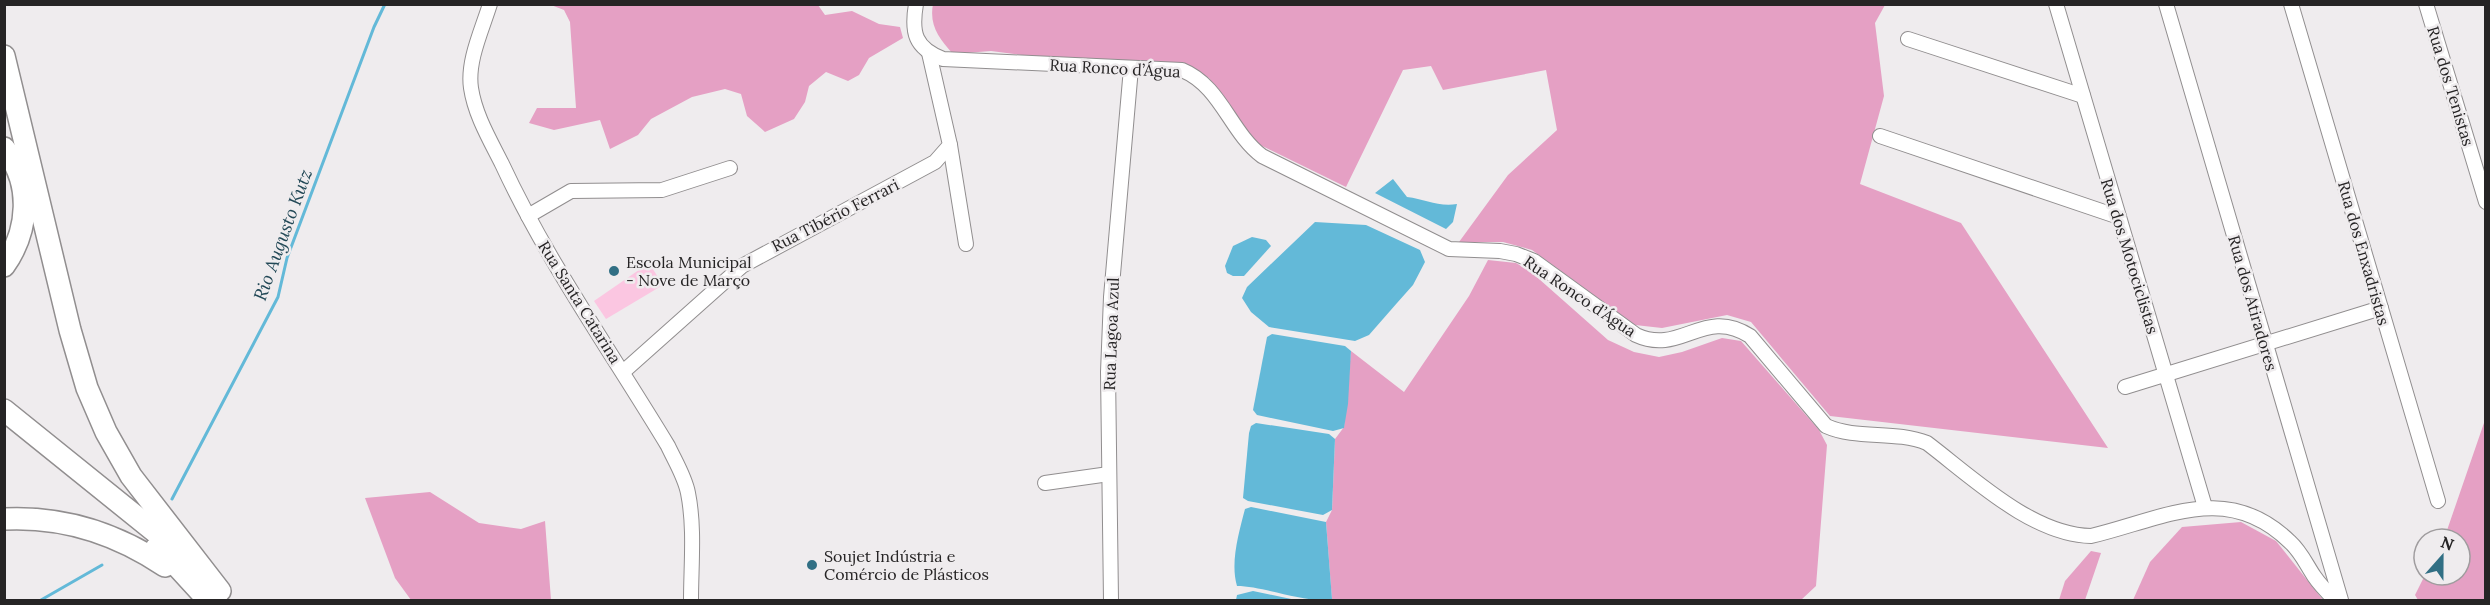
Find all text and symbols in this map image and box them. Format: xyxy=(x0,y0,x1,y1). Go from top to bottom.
street label: Rua dos Tenistas xyxy=(2423,24,2479,148)
street label: Rua Ronco d’Água xyxy=(1049,55,1181,81)
water label: Rio Augusto Kutz xyxy=(248,166,317,304)
street label: Rua Tibério Ferrari xyxy=(768,174,902,256)
street label: Rua dos Motociclistas xyxy=(2097,176,2163,336)
street label: Rua dos Enxadristas xyxy=(2334,179,2394,327)
street label: Rua dos Atiradores xyxy=(2224,233,2282,373)
street label: Rua Santa Catarina xyxy=(534,237,626,367)
street label: Rua Ronco d’Água xyxy=(1520,251,1640,341)
place label: Escola Municipal - Nove de Março xyxy=(626,252,752,290)
marker: Escola Municipal - Nove de Março xyxy=(607,264,621,278)
street label: Rua Lagoa Azul xyxy=(1099,277,1123,391)
north arrow xyxy=(2412,527,2472,587)
text: N xyxy=(2438,531,2457,555)
place label: Soujet Indústria e Comércio de Plásticos xyxy=(824,546,989,584)
marker: Soujet Indústria e Comércio de Plásticos xyxy=(805,558,819,572)

